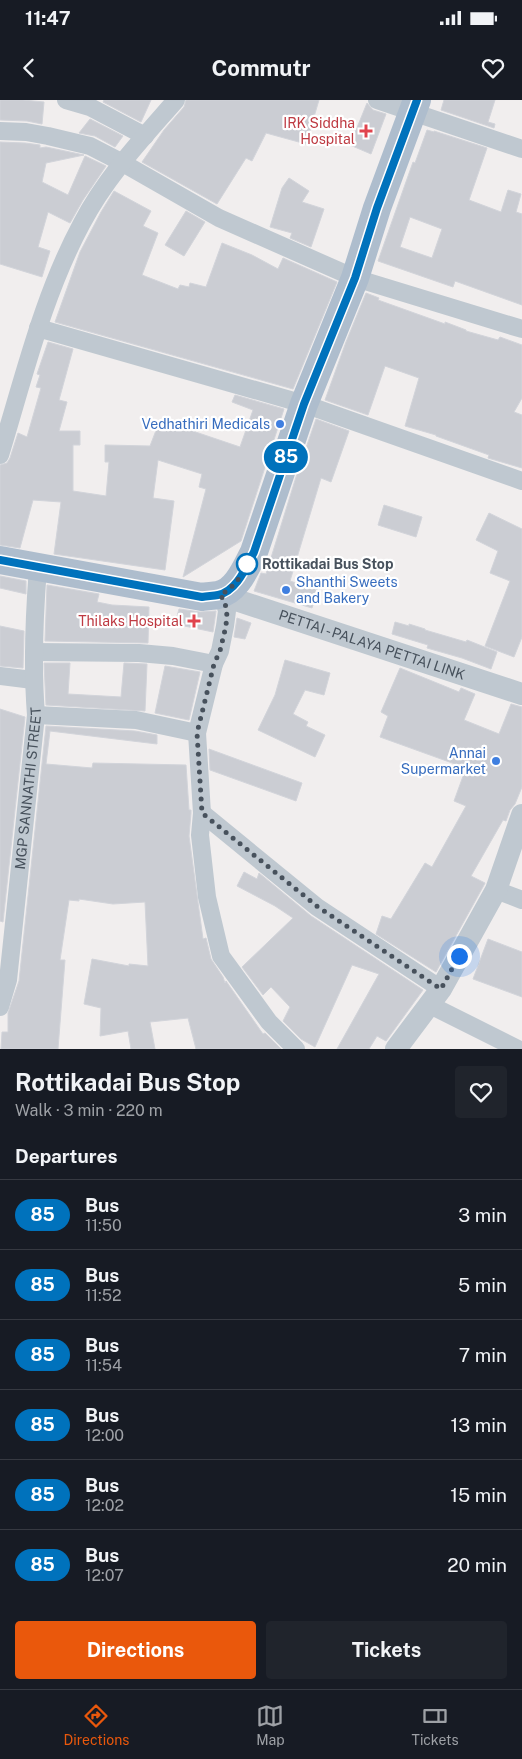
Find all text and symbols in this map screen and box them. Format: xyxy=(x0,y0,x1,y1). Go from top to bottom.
text: 11:47 xyxy=(25,7,71,29)
icon: back xyxy=(15,54,43,82)
icon: heart xyxy=(479,54,507,82)
text: Commutr xyxy=(211,55,311,81)
place label: IRK Siddha Hospital xyxy=(283,115,355,147)
marker: IRK Siddha Hospital xyxy=(359,124,373,138)
place label: Vedhathiri Medicals xyxy=(141,416,270,432)
marker: Vedhathiri Medicals xyxy=(274,418,286,430)
line badge: 85 xyxy=(264,441,308,473)
text: 85 xyxy=(274,446,298,467)
marker: Rottikadai Bus Stop xyxy=(236,553,258,575)
place label: Rottikadai Bus Stop xyxy=(262,556,393,572)
place label: Shanthi Sweets and Bakery xyxy=(296,574,398,606)
marker: Shanthi Sweets and Bakery xyxy=(280,584,292,596)
street label: PETTAI - PALAYA PETTAI LINK xyxy=(277,607,468,683)
place label: Thilaks Hospital xyxy=(78,613,183,629)
marker: Thilaks Hospital xyxy=(187,614,201,628)
street label: MGP SANNATHI STREET xyxy=(12,706,44,870)
place label: Annai Supermarket xyxy=(401,745,486,777)
marker: Annai Supermarket xyxy=(490,755,502,767)
your location xyxy=(447,944,472,969)
button: heart xyxy=(455,1066,507,1118)
text: Rottikadai Bus Stop xyxy=(15,1068,240,1096)
text: Walk · 3 min · 220 m xyxy=(15,1101,163,1120)
text: Departures xyxy=(15,1145,118,1167)
text: Bus xyxy=(85,1194,119,1216)
text: 85 xyxy=(30,1204,55,1225)
text: 3 min xyxy=(458,1204,507,1226)
text: 11:50 xyxy=(85,1216,122,1235)
text: Bus xyxy=(85,1264,119,1286)
text: 85 xyxy=(30,1274,55,1295)
text: 5 min xyxy=(458,1274,507,1296)
text: 11:52 xyxy=(85,1286,121,1305)
text: Bus xyxy=(85,1334,119,1356)
text: 85 xyxy=(30,1344,55,1365)
text: 7 min xyxy=(459,1344,507,1366)
text: 11:54 xyxy=(85,1356,122,1375)
text: Bus xyxy=(85,1404,119,1426)
text: 85 xyxy=(30,1414,55,1435)
text: 13 min xyxy=(450,1414,507,1436)
text: 12:00 xyxy=(85,1426,124,1445)
text: Bus xyxy=(85,1474,119,1496)
text: 85 xyxy=(30,1484,55,1505)
text: 15 min xyxy=(450,1484,507,1506)
text: 12:02 xyxy=(85,1496,124,1515)
text: Bus xyxy=(85,1544,119,1566)
text: 85 xyxy=(30,1554,55,1575)
text: 20 min xyxy=(447,1554,507,1576)
text: 12:07 xyxy=(85,1566,124,1585)
button: Directions xyxy=(15,1621,256,1679)
button: Tickets xyxy=(266,1621,507,1679)
tab: Directions xyxy=(63,1702,129,1748)
tab: Map xyxy=(256,1702,285,1748)
tab: Tickets xyxy=(412,1702,459,1748)

